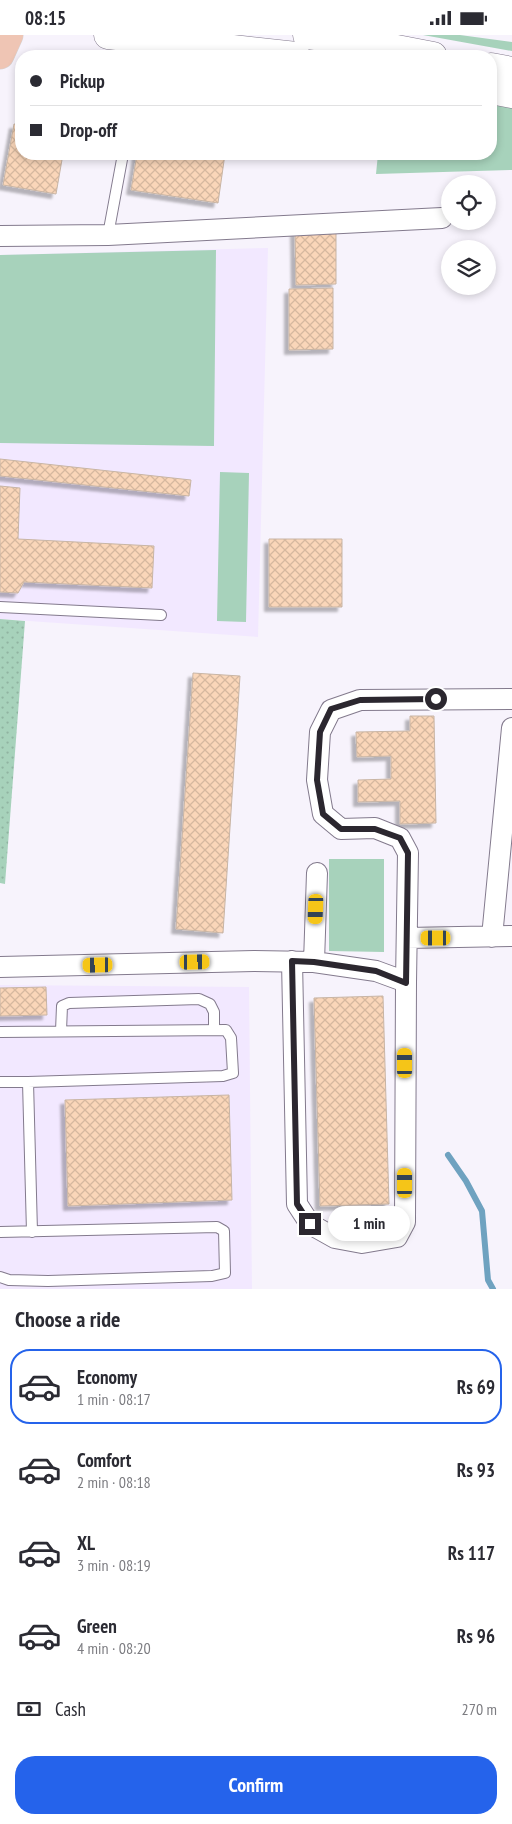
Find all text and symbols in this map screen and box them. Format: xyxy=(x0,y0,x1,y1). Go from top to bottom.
text: 08:15 xyxy=(25,6,66,30)
text: Pickup xyxy=(60,69,105,93)
text: Drop-off xyxy=(60,118,117,142)
map controls xyxy=(441,175,496,295)
button: locate xyxy=(441,175,496,230)
button: layers xyxy=(441,240,496,295)
route start xyxy=(425,688,447,710)
car xyxy=(307,894,324,924)
car xyxy=(421,931,451,946)
car xyxy=(179,954,210,970)
car xyxy=(82,957,113,973)
car xyxy=(397,1048,412,1078)
car xyxy=(397,1168,412,1198)
callout: 1 min xyxy=(328,1207,410,1241)
route end xyxy=(299,1213,321,1235)
text: 1 min xyxy=(353,1213,385,1233)
text: Choose a ride xyxy=(15,1305,120,1333)
icon: car xyxy=(17,1364,62,1409)
text: Economy xyxy=(77,1365,137,1389)
text: Rs 69 xyxy=(457,1375,495,1399)
text: 1 min · 08:17 xyxy=(77,1389,151,1409)
icon: car xyxy=(17,1447,62,1492)
text: Comfort xyxy=(77,1448,131,1472)
text: Rs 93 xyxy=(457,1458,495,1482)
text: 2 min · 08:18 xyxy=(77,1472,151,1492)
icon: car xyxy=(17,1530,62,1575)
text: XL xyxy=(77,1531,95,1555)
text: Rs 117 xyxy=(448,1541,495,1565)
text: 3 min · 08:19 xyxy=(77,1555,151,1575)
icon: car xyxy=(17,1613,62,1658)
text: Green xyxy=(77,1614,117,1638)
text: Rs 96 xyxy=(457,1624,495,1648)
text: 4 min · 08:20 xyxy=(77,1638,151,1658)
icon: cash xyxy=(15,1695,43,1723)
text: Cash xyxy=(55,1697,86,1721)
text: 270 m xyxy=(462,1699,497,1719)
button: Confirm xyxy=(15,1756,497,1814)

